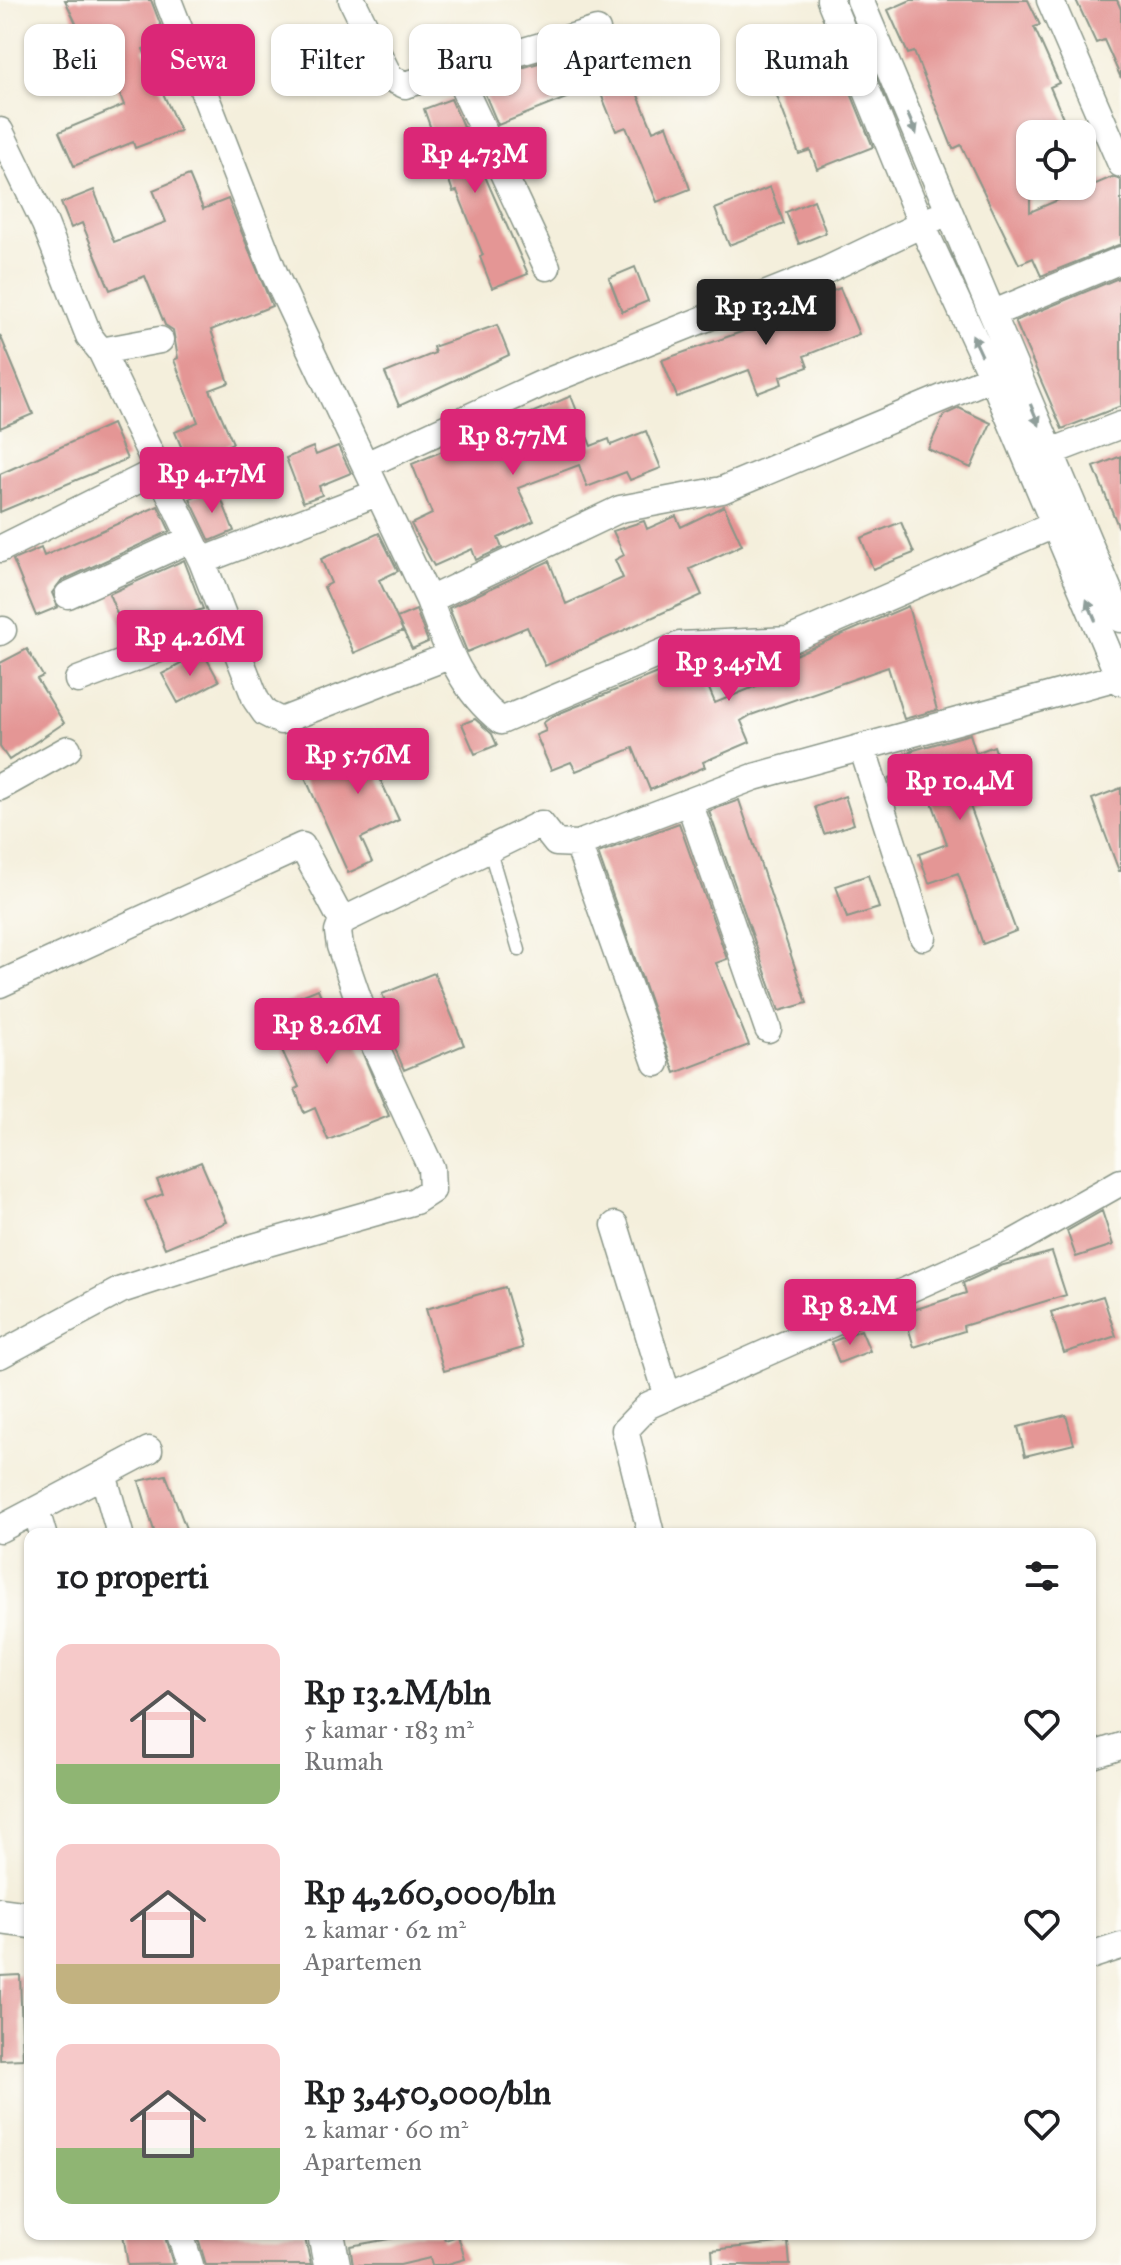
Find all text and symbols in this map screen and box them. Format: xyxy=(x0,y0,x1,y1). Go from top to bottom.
chip: Beli xyxy=(24,24,125,96)
chip: Sewa xyxy=(141,24,255,96)
chip: Filter xyxy=(271,24,393,96)
chip: Baru xyxy=(409,24,521,96)
chip: Apartemen xyxy=(537,24,720,96)
chip: Rumah xyxy=(736,24,877,96)
one-way arrow xyxy=(905,112,918,136)
map controls xyxy=(1016,120,1096,200)
button: locate xyxy=(1016,120,1096,200)
pin: Rp 4.73M xyxy=(392,127,558,195)
text: Rp 4.73M xyxy=(422,137,528,169)
pin: Rp 13.2M xyxy=(683,279,849,347)
text: Rp 13.2M xyxy=(715,289,817,321)
one-way arrow xyxy=(970,333,984,357)
one-way arrow xyxy=(1029,403,1042,427)
pin: Rp 8.77M xyxy=(430,409,596,477)
text: Rp 8.77M xyxy=(458,419,568,451)
pin: Rp 4.17M xyxy=(129,447,295,515)
text: Rp 4.17M xyxy=(158,457,266,489)
one-way arrow xyxy=(1084,598,1097,622)
pin: Rp 4.26M xyxy=(107,610,273,678)
text: Rp 4.26M xyxy=(135,620,245,652)
pin: Rp 3.45M xyxy=(646,635,812,703)
text: Rp 3.45M xyxy=(676,645,782,677)
pin: Rp 5.76M xyxy=(275,728,441,796)
text: Rp 5.76M xyxy=(305,738,411,770)
pin: Rp 10.4M xyxy=(877,754,1043,822)
text: Rp 10.4M xyxy=(905,764,1015,796)
pin: Rp 8.26M xyxy=(244,998,410,1066)
text: Rp 8.26M xyxy=(272,1008,382,1040)
pin: Rp 8.2M xyxy=(776,1279,924,1347)
text: Rp 8.2M xyxy=(802,1289,898,1321)
icon: filters xyxy=(1020,1554,1064,1598)
text: 10 properti xyxy=(56,1556,209,1597)
text: Rp 13.2M/bln xyxy=(304,1672,491,1713)
icon: home xyxy=(120,1676,216,1772)
icon: heart xyxy=(1020,1702,1064,1746)
text: 5 kamar · 183 m² xyxy=(304,1713,474,1745)
text: Rumah xyxy=(304,1745,383,1777)
text: Rp 4,260,000/bln xyxy=(304,1872,556,1913)
icon: home xyxy=(120,1876,216,1972)
icon: heart xyxy=(1020,1902,1064,1946)
text: 2 kamar · 62 m² xyxy=(304,1913,466,1945)
text: Apartemen xyxy=(304,1945,422,1977)
text: Rp 3,450,000/bln xyxy=(304,2072,551,2113)
icon: home xyxy=(120,2076,216,2172)
icon: heart xyxy=(1020,2102,1064,2146)
text: 2 kamar · 60 m² xyxy=(304,2113,468,2145)
text: Apartemen xyxy=(304,2145,422,2177)

